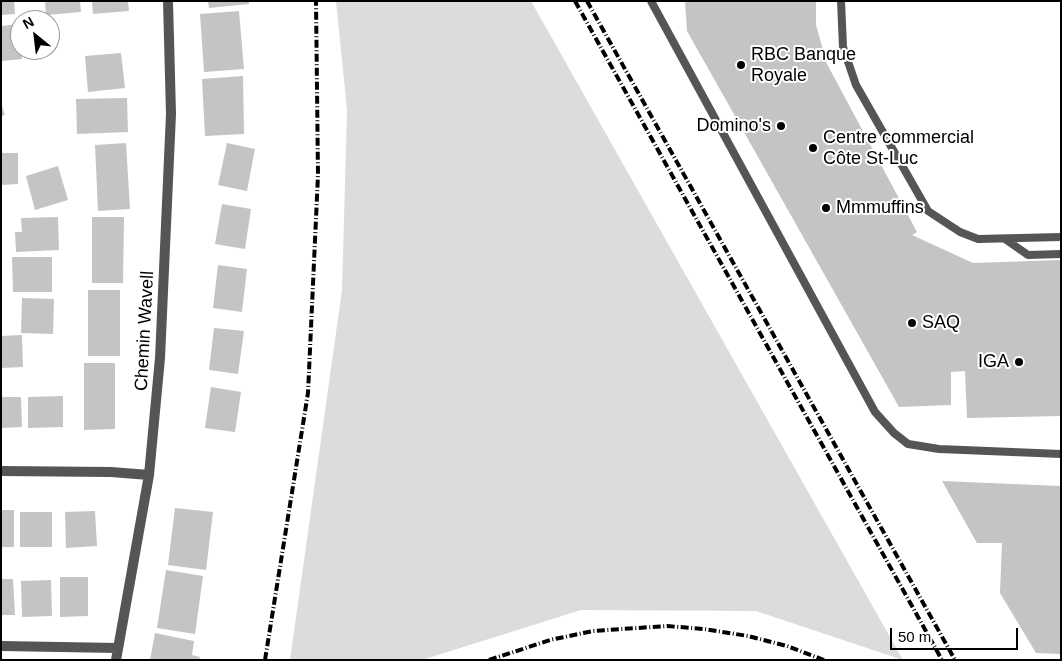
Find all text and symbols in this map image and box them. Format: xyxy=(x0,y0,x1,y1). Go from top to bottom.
north arrow xyxy=(10,10,60,60)
text: N xyxy=(20,13,37,32)
place label: RBC Banque Royale xyxy=(751,44,856,86)
marker: RBC Banque Royale xyxy=(735,59,747,71)
place label: Domino's xyxy=(697,115,771,137)
marker: Domino's xyxy=(775,120,787,132)
place label: Centre commercial Côte St-Luc xyxy=(823,127,974,170)
marker: Centre commercial Côte St-Luc xyxy=(807,142,819,154)
place label: Mmmuffins xyxy=(836,197,924,219)
marker: Mmmuffins xyxy=(820,202,832,214)
street label: Chemin Wavell xyxy=(131,270,159,392)
place label: SAQ xyxy=(922,312,960,334)
marker: SAQ xyxy=(906,317,918,329)
place label: IGA xyxy=(978,351,1009,373)
marker: IGA xyxy=(1013,356,1025,368)
scale bar xyxy=(892,618,1020,650)
text: 50 m xyxy=(898,628,931,645)

